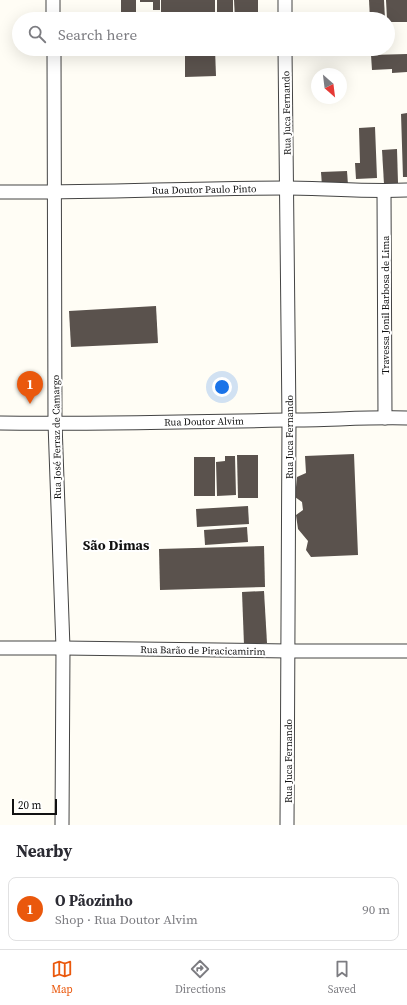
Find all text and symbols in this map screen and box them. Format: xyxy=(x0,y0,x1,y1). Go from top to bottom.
search box xyxy=(12,12,395,56)
icon: search xyxy=(26,23,48,45)
text: Search here xyxy=(58,24,137,45)
north arrow xyxy=(311,68,347,104)
street label: Rua Juca Fernando xyxy=(279,70,294,155)
street label: Rua Doutor Paulo Pinto xyxy=(152,182,257,197)
street label: Travessa Jonil Barbosa de Lima xyxy=(379,235,392,374)
pin: 1 xyxy=(17,371,43,404)
street label: Rua José Ferraz de Camargo xyxy=(49,374,64,499)
your location xyxy=(212,377,232,397)
street label: Rua Juca Fernando xyxy=(283,394,296,479)
street label: Rua Doutor Alvim xyxy=(164,414,244,429)
district label: São Dimas xyxy=(83,535,150,555)
street label: Rua Barão de Piracicamirim xyxy=(140,643,266,658)
street label: Rua Juca Fernando xyxy=(282,718,295,803)
scale bar xyxy=(12,797,57,816)
text: 20 m xyxy=(18,798,41,813)
text: Nearby xyxy=(16,839,72,863)
text: O Pãozinho xyxy=(55,890,133,911)
text: 1 xyxy=(26,901,34,918)
text: 90 m xyxy=(362,901,390,918)
text: Shop · Rua Doutor Alvim xyxy=(55,911,198,928)
tab: Map xyxy=(51,958,73,997)
tab: Directions xyxy=(175,958,226,997)
tab: Saved xyxy=(328,958,356,997)

